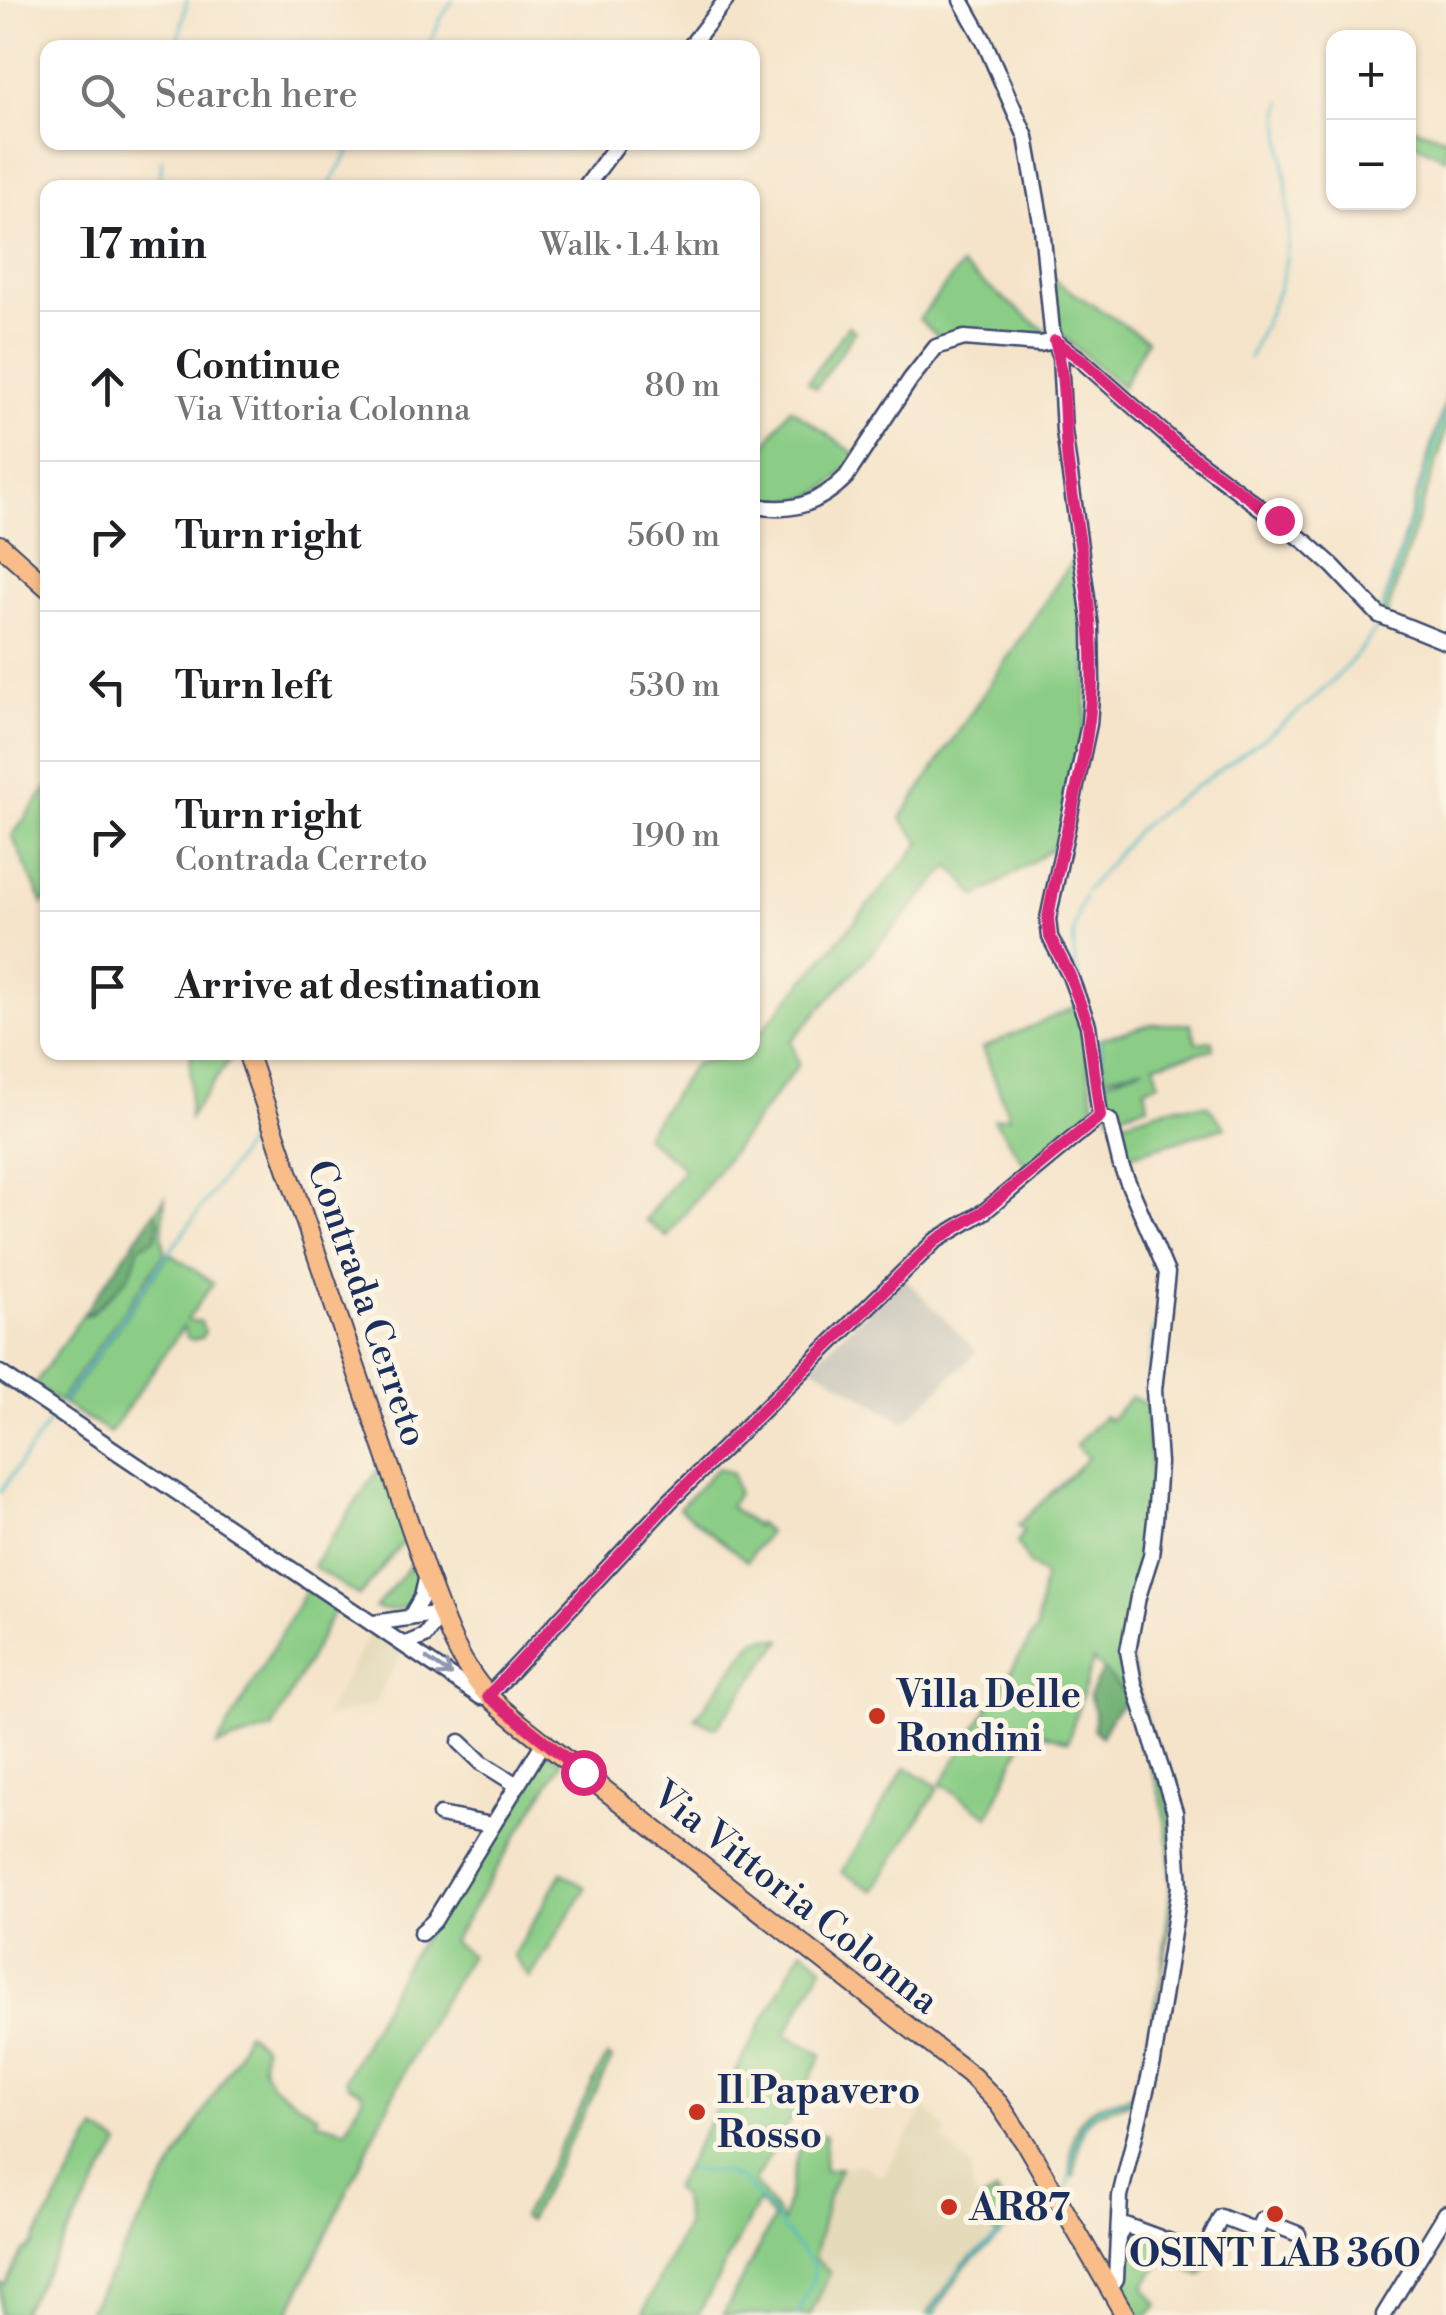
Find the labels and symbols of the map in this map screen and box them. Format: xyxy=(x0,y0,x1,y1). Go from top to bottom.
route end xyxy=(1257,498,1303,544)
street label: Contrada Cerreto xyxy=(296,1154,438,1453)
one-way arrow xyxy=(425,1656,453,1677)
place label: Villa Delle Rondini xyxy=(896,1672,1081,1763)
marker: Villa Delle Rondini xyxy=(866,1705,888,1727)
route start xyxy=(561,1750,607,1796)
street label: Via Vittoria Colonna xyxy=(642,1771,948,2025)
place label: Il Papavero Rosso xyxy=(717,2068,920,2159)
marker: Il Papavero Rosso xyxy=(686,2101,708,2123)
place label: AR87 xyxy=(968,2185,1070,2232)
marker: AR87 xyxy=(938,2196,960,2218)
marker: OSINT LAB 360 xyxy=(1264,2203,1286,2225)
place label: OSINT LAB 360 xyxy=(1129,2231,1421,2278)

